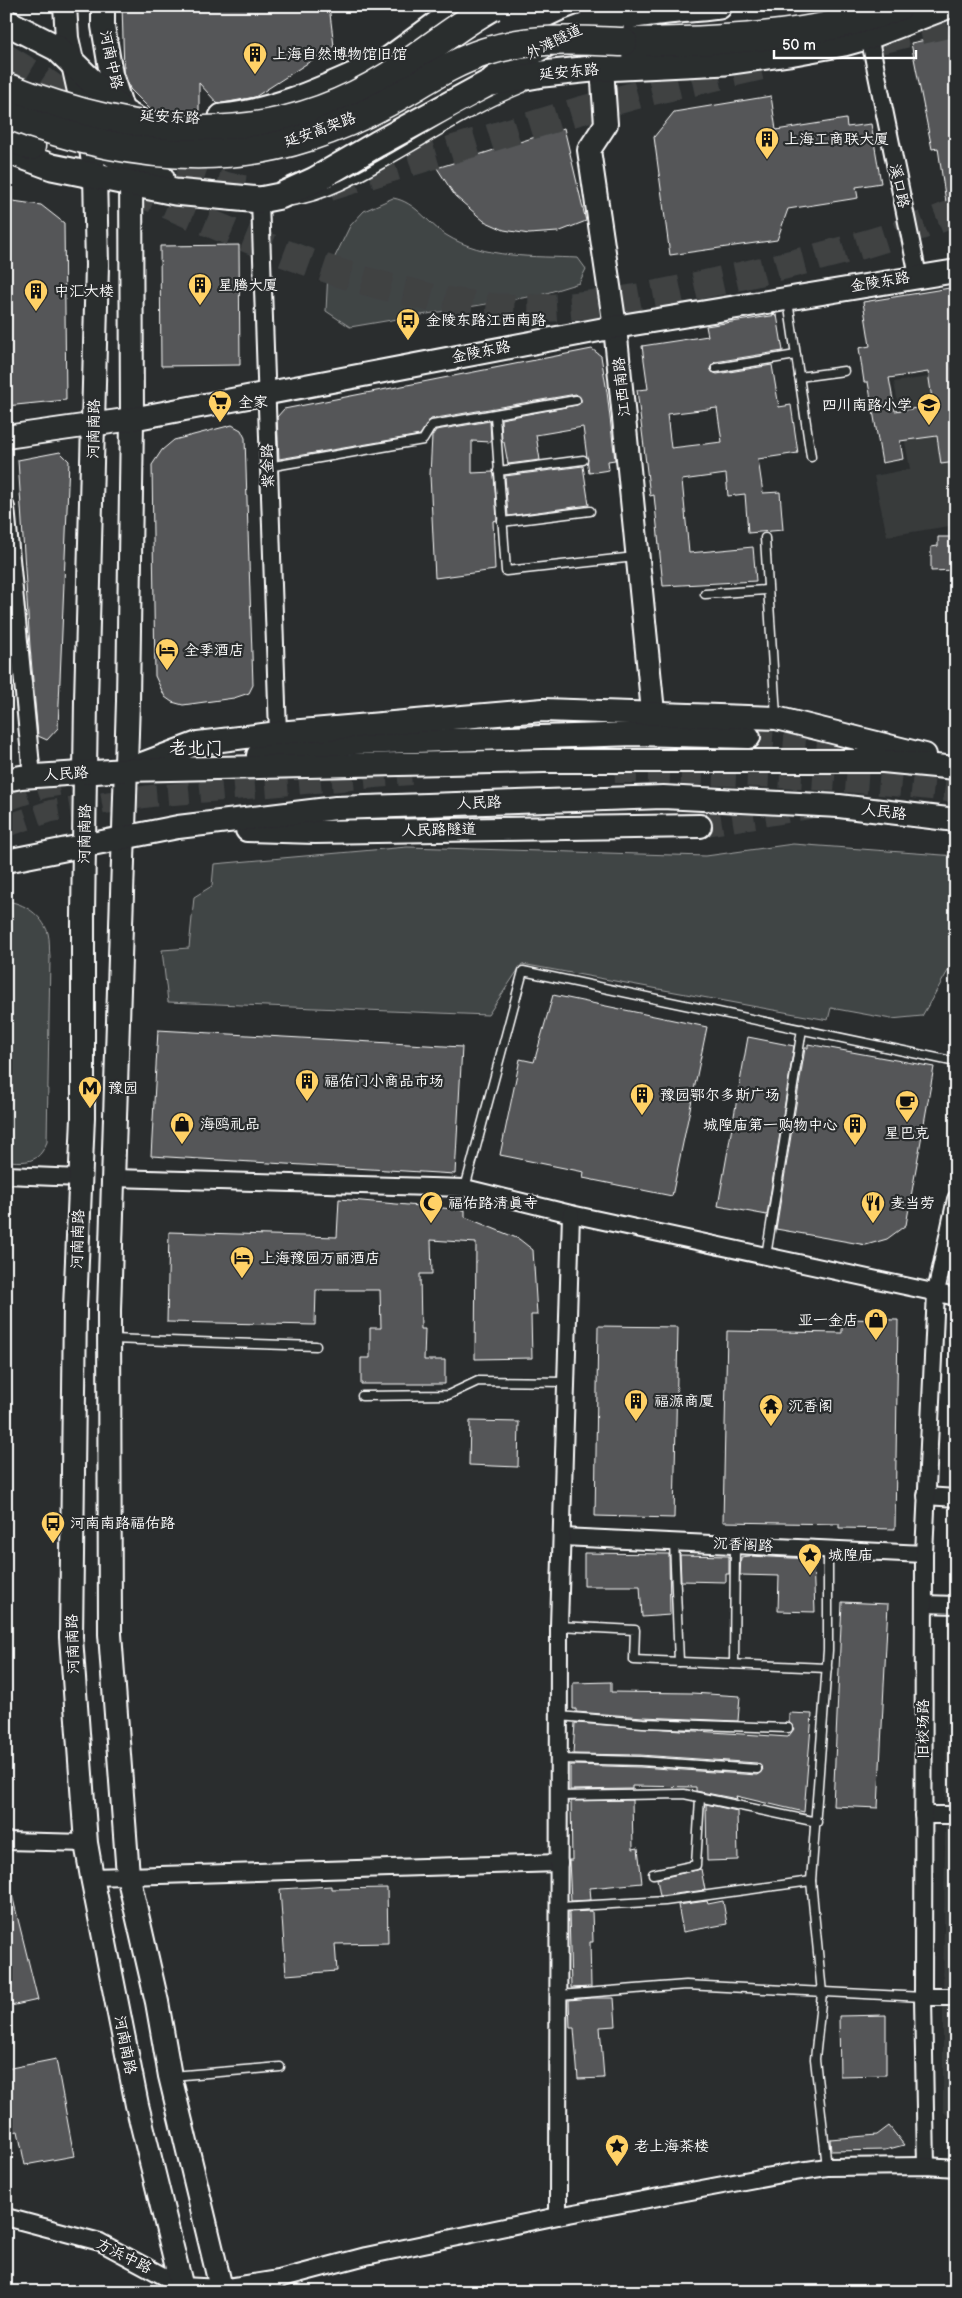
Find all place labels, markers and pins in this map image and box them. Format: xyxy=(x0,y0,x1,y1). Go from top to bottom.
building icon: 上海自然博物馆旧馆 xyxy=(242,41,268,75)
place label: 上海自然博物馆旧馆 xyxy=(272,45,407,64)
building icon: 上海工商联大厦 xyxy=(754,126,780,160)
place label: 上海工商联大厦 xyxy=(784,130,889,149)
building icon: 星腾大厦 xyxy=(187,272,213,306)
place label: 星腾大厦 xyxy=(218,276,278,295)
building icon: 中汇大楼 xyxy=(23,278,49,312)
place label: 中汇大楼 xyxy=(54,282,114,301)
bus stop icon: 金陵东路江西南路 xyxy=(395,307,421,341)
place label: 金陵东路江西南路 xyxy=(426,311,546,330)
supermarket icon: 全家 xyxy=(207,389,233,423)
school or university icon: 四川南路小学 xyxy=(916,392,942,426)
place label: 全家 xyxy=(238,393,268,412)
place label: 四川南路小学 xyxy=(822,396,912,415)
hotel icon: 全季酒店 xyxy=(154,637,180,671)
place label: 全季酒店 xyxy=(184,641,244,660)
building icon: 福佑门小商品市场 xyxy=(294,1068,320,1102)
place label: 福佑门小商品市场 xyxy=(324,1072,444,1091)
metro station icon: 豫园 xyxy=(77,1075,103,1109)
place label: 豫园 xyxy=(108,1079,138,1098)
building icon: 豫园鄂尔多斯广场 xyxy=(629,1082,655,1116)
place label: 豫园鄂尔多斯广场 xyxy=(660,1086,780,1105)
cafe icon: 星巴克 xyxy=(894,1089,920,1123)
shop icon: 海鸥礼品 xyxy=(169,1111,195,1145)
building icon: 城隍庙第一购物中心 xyxy=(842,1112,868,1146)
place label: 海鸥礼品 xyxy=(200,1115,260,1134)
place label: 城隍庙第一购物中心 xyxy=(703,1116,838,1135)
place label: 星巴克 xyxy=(884,1124,930,1143)
mosque icon: 福佑路清真寺 xyxy=(418,1190,444,1224)
restaurant icon: 麦当劳 xyxy=(860,1190,886,1224)
place label: 福佑路清真寺 xyxy=(448,1194,538,1213)
place label: 麦当劳 xyxy=(890,1194,935,1213)
hotel icon: 上海豫园万丽酒店 xyxy=(229,1245,255,1279)
place label: 上海豫园万丽酒店 xyxy=(260,1249,380,1268)
shop icon: 亚一金店 xyxy=(863,1307,889,1341)
place label: 亚一金店 xyxy=(798,1311,858,1330)
building icon: 福源商厦 xyxy=(623,1388,649,1422)
place label: 福源商厦 xyxy=(654,1392,714,1411)
temple icon: 沉香阁 xyxy=(758,1393,784,1427)
place label: 沉香阁 xyxy=(788,1397,833,1416)
bus stop icon: 河南南路福佑路 xyxy=(40,1510,66,1544)
place label: 河南南路福佑路 xyxy=(70,1514,175,1533)
place icon: 城隍庙 xyxy=(797,1542,823,1576)
place label: 城隍庙 xyxy=(828,1546,873,1565)
place icon: 老上海茶楼 xyxy=(604,2133,630,2167)
place label: 老上海茶楼 xyxy=(634,2137,709,2156)

